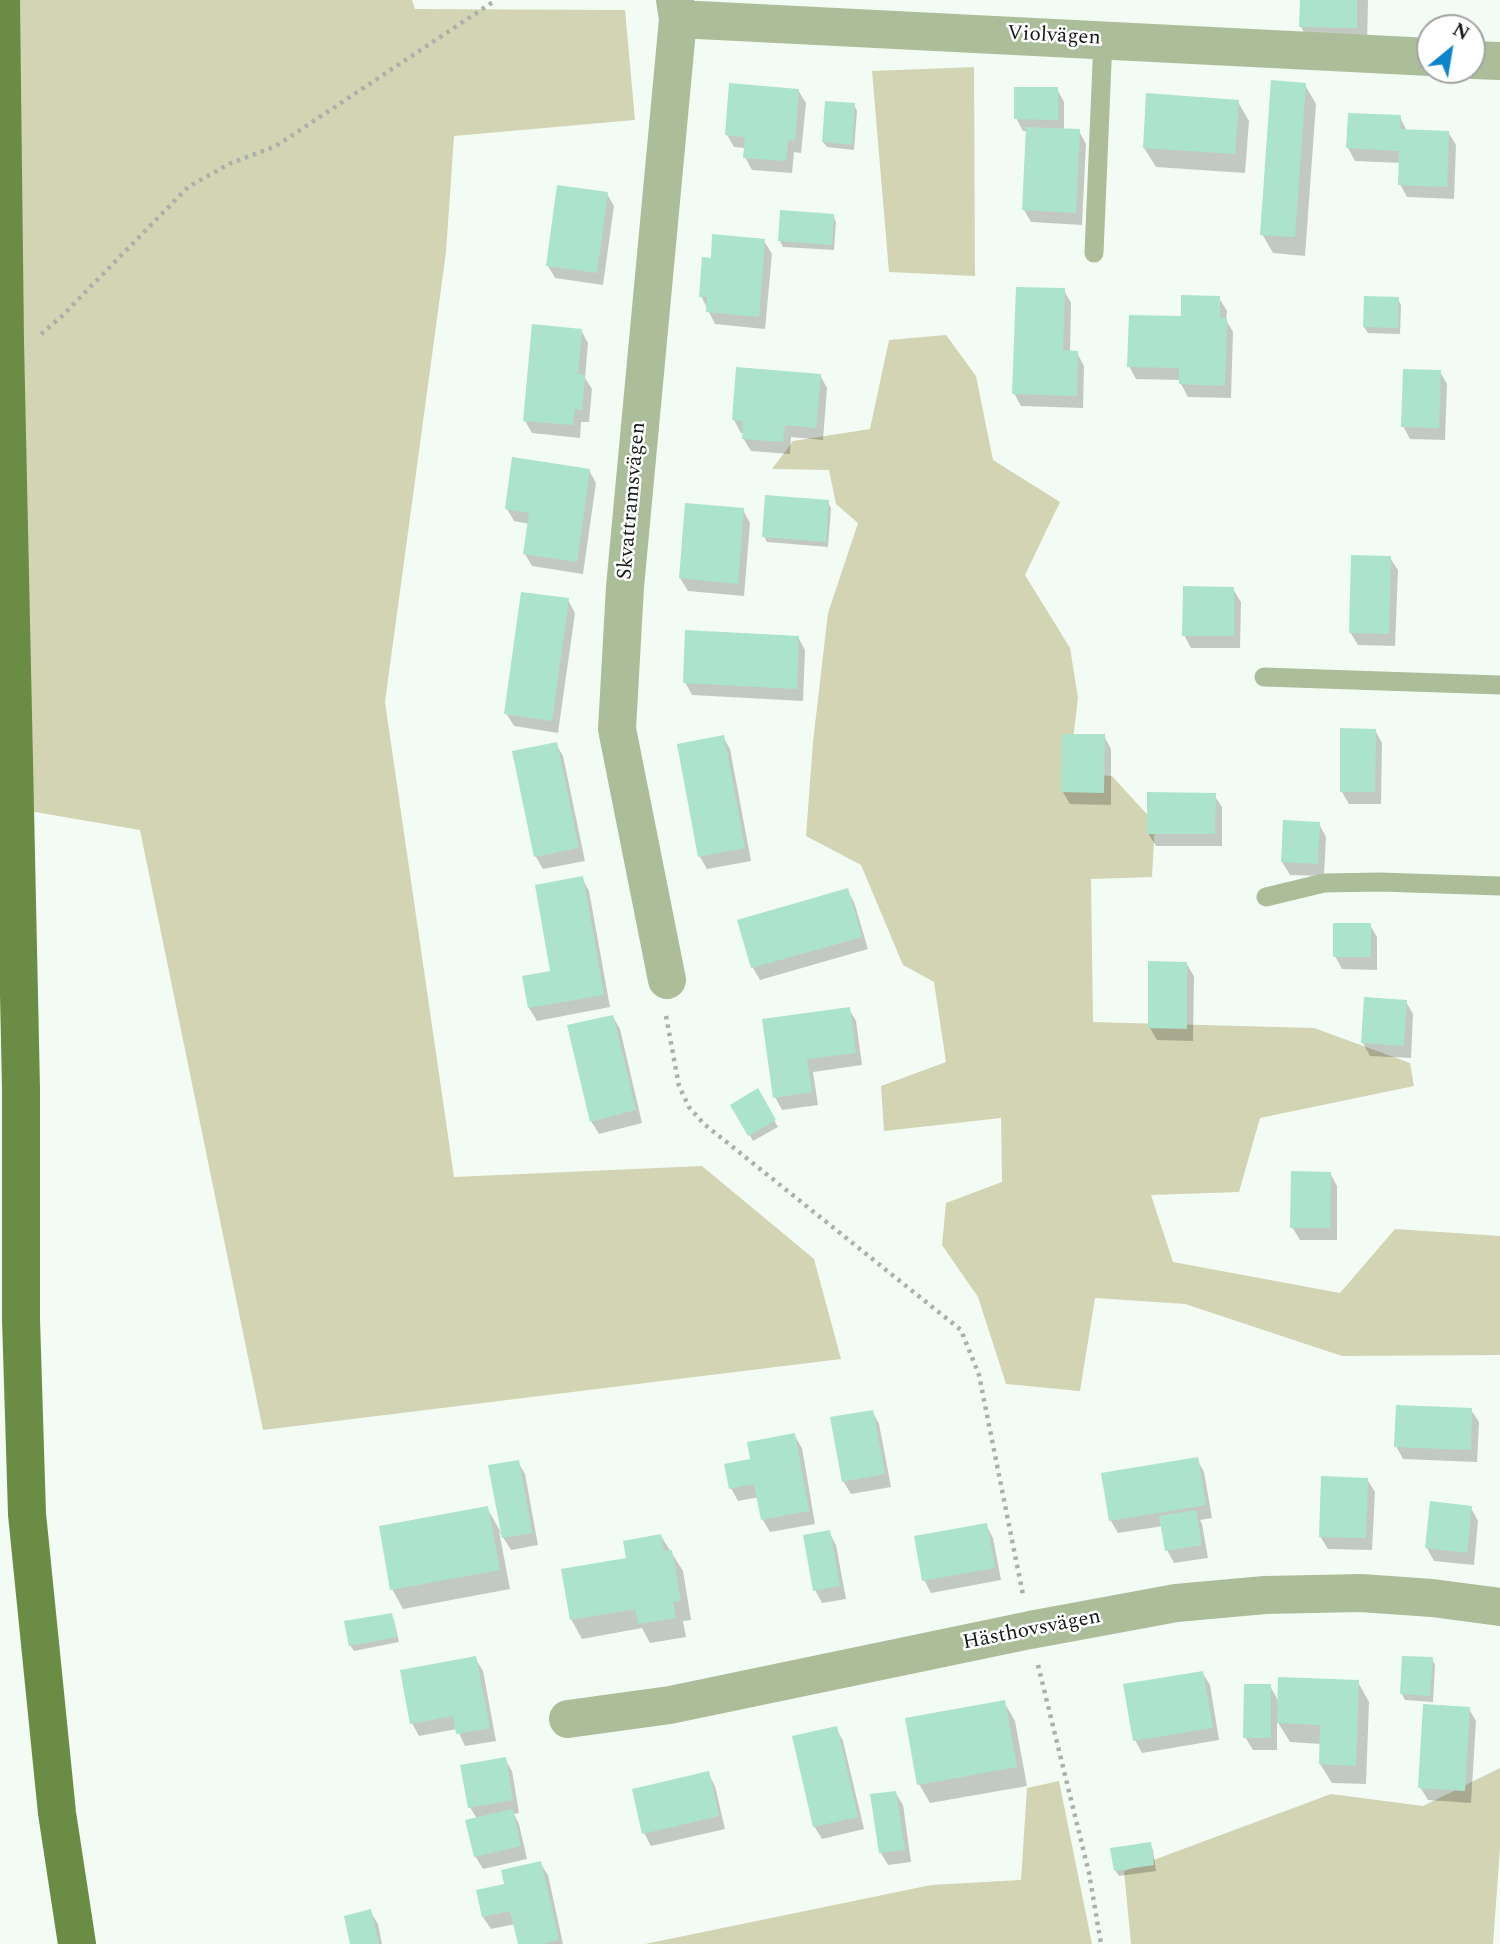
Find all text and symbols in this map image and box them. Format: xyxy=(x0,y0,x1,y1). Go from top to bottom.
north arrow xyxy=(1416,14,1486,84)
text: N xyxy=(1447,16,1475,49)
street label: Violvägen xyxy=(1007,22,1101,52)
street label: Skvattramsvägen xyxy=(614,421,652,581)
street label: Hästhovsvägen xyxy=(961,1605,1103,1657)

